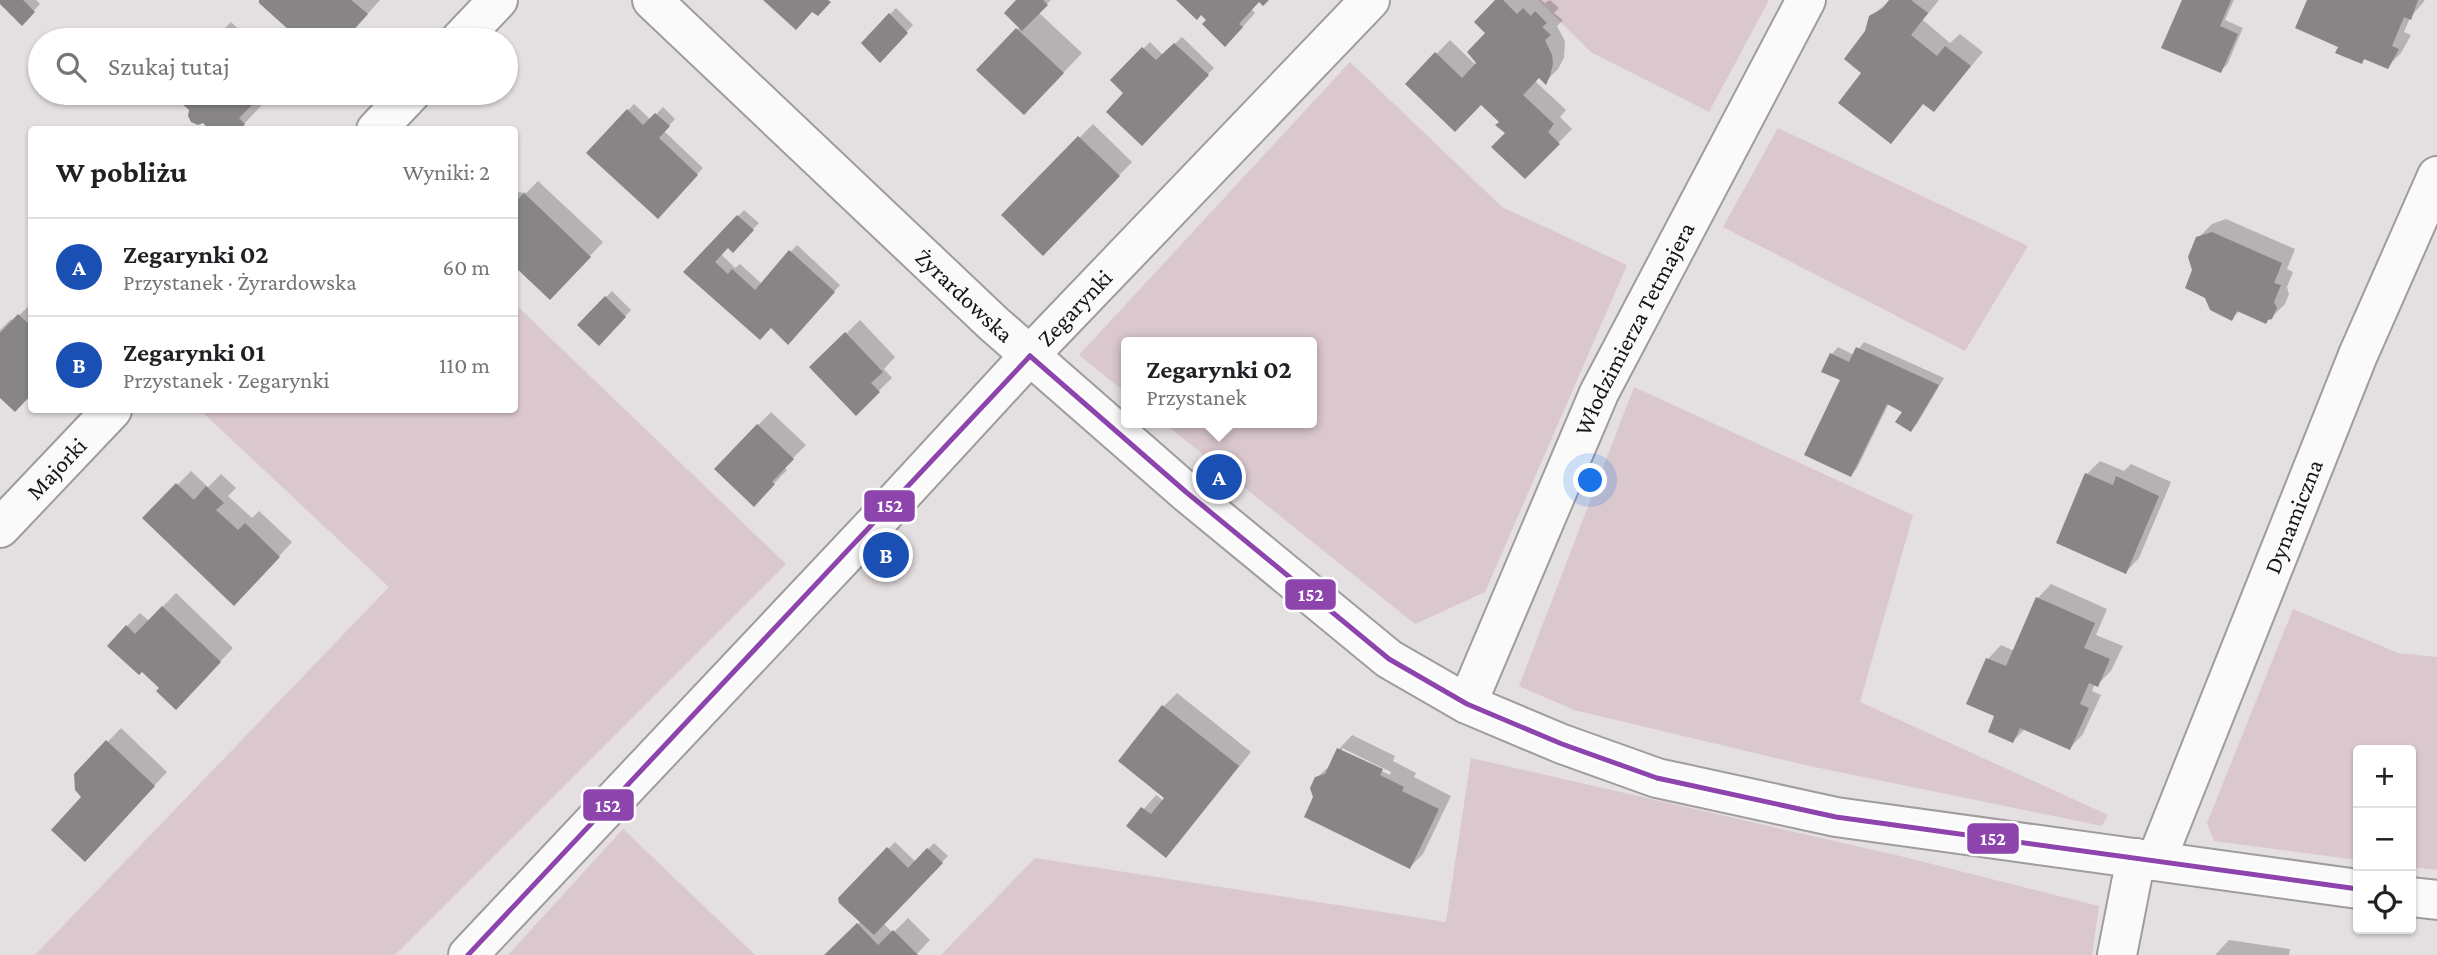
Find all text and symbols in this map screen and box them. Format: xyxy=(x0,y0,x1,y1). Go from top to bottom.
search box xyxy=(28,28,518,105)
icon: search xyxy=(52,48,90,86)
text: Szukaj tutaj xyxy=(108,52,230,81)
text: W pobliżu xyxy=(56,155,187,188)
text: Wyniki: 2 xyxy=(403,159,490,185)
street label: Włodzimierza Tetmajera xyxy=(1569,217,1700,439)
text: Zegarynki 02 xyxy=(123,240,269,269)
street label: Żyrardowska xyxy=(910,243,1019,348)
text: A xyxy=(72,254,86,280)
text: 60 m xyxy=(443,254,490,280)
street label: Zegarynki xyxy=(1031,264,1117,352)
text: Przystanek · Żyrardowska xyxy=(123,269,357,295)
popup xyxy=(1121,337,1317,428)
text: Zegarynki 01 xyxy=(123,338,265,367)
text: B xyxy=(72,352,86,378)
text: 110 m xyxy=(439,352,490,378)
text: Zegarynki 02 xyxy=(1146,355,1292,384)
text: Przystanek · Zegarynki xyxy=(123,367,329,393)
text: Przystanek xyxy=(1146,384,1247,410)
street label: Majorki xyxy=(21,432,92,505)
pin: A xyxy=(1196,451,1242,503)
street label: Dynamiczna xyxy=(2258,455,2328,577)
your location xyxy=(1573,463,1607,497)
line badge: 152 xyxy=(863,489,916,523)
text: 152 xyxy=(877,495,903,516)
pin: B xyxy=(863,529,909,581)
line badge: 152 xyxy=(1284,578,1337,611)
text: 152 xyxy=(1298,584,1324,605)
map controls xyxy=(2353,745,2416,934)
button: + xyxy=(2353,745,2416,808)
line badge: 152 xyxy=(582,788,635,822)
text: 152 xyxy=(595,795,621,816)
button: − xyxy=(2353,808,2416,871)
line badge: 152 xyxy=(1966,822,2020,855)
text: 152 xyxy=(1980,828,2006,849)
button: locate xyxy=(2353,871,2416,934)

